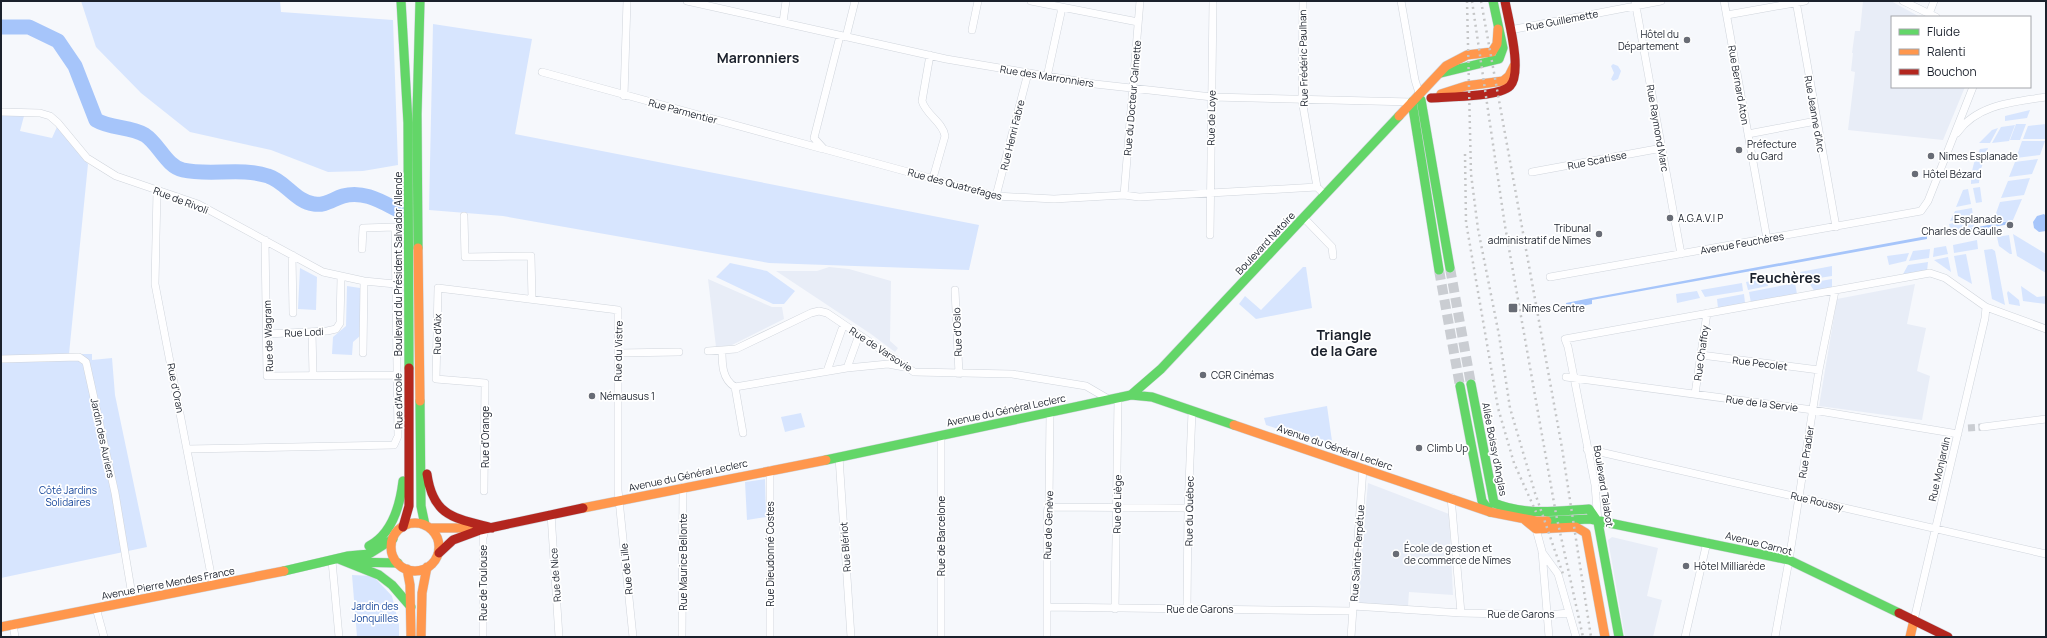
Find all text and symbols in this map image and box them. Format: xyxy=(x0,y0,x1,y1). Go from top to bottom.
street label: Rue Guillemette xyxy=(1525,6,1599,34)
street label: Rue Frédéric Paulhan xyxy=(1295,9,1311,107)
legend xyxy=(1891,16,2031,88)
text: Fluide xyxy=(1927,23,1960,40)
place label: Hôtel du Département xyxy=(1618,27,1679,53)
marker: Hôtel du Département xyxy=(1682,35,1692,45)
street label: Rue du Docteur Calmette xyxy=(1120,40,1144,156)
text: Ralenti xyxy=(1927,43,1966,60)
street label: Rue Bernard Aton xyxy=(1725,44,1753,126)
district label: Marronniers xyxy=(717,48,800,67)
street label: Rue des Marronniers xyxy=(999,62,1095,90)
text: Bouchon xyxy=(1927,63,1977,80)
street label: Rue Jeanne d'Arc xyxy=(1801,74,1829,154)
street label: Rue Raymond Marc xyxy=(1643,83,1673,173)
street label: Rue de Loye xyxy=(1204,90,1218,146)
street label: Rue Parmentier xyxy=(647,95,719,127)
street label: Rue Henri Fabre xyxy=(996,98,1028,172)
place label: Préfecture du Gard xyxy=(1747,137,1797,163)
marker: Préfecture du Gard xyxy=(1734,145,1744,155)
street label: Rue Scatisse xyxy=(1566,147,1628,173)
place label: Nimes Esplanade xyxy=(1939,149,2018,163)
marker: Nimes Esplanade xyxy=(1926,151,1936,161)
street label: Rue des Quatrefages xyxy=(906,165,1004,203)
place label: Hôtel Bézard xyxy=(1923,167,1982,181)
marker: Hôtel Bézard xyxy=(1910,169,1920,179)
street label: Boulevard du Président Salvador Allende xyxy=(391,172,405,356)
street label: Rue de Rivoli xyxy=(151,183,211,217)
street label: Boulevard Natoire xyxy=(1232,208,1298,278)
place label: A.G.A.V.I P xyxy=(1678,211,1723,225)
place label: Esplanade Charles de Gaulle xyxy=(1921,212,2002,238)
marker: A.G.A.V.I P xyxy=(1665,213,1675,223)
marker: Esplanade Charles de Gaulle xyxy=(2005,220,2015,230)
place label: Tribunal administratif de Nîmes xyxy=(1488,221,1591,247)
marker: Tribunal administratif de Nîmes xyxy=(1594,229,1604,239)
street label: Avenue Feuchères xyxy=(1699,229,1785,257)
district label: Feuchères xyxy=(1749,268,1821,287)
street label: Rue de Wagram xyxy=(260,300,276,372)
place label: Nîmes Centre xyxy=(1522,301,1585,315)
marker: Nîmes Centre xyxy=(1507,302,1519,314)
street label: Rue d'Oslo xyxy=(949,307,965,357)
street label: Rue d'Aix xyxy=(430,313,444,355)
street label: Rue du Vistre xyxy=(610,320,626,381)
street label: Rue de Varsovie xyxy=(847,323,915,375)
street label: Rue Lodi xyxy=(284,324,324,340)
street label: Rue Chaffoy xyxy=(1690,324,1712,382)
district label: Triangle de la Gare xyxy=(1311,325,1377,360)
street label: Rue Pecolet xyxy=(1732,353,1788,373)
street label: Rue d'Oran xyxy=(164,362,188,414)
place label: CGR Cinémas xyxy=(1211,368,1274,382)
marker: CGR Cinémas xyxy=(1198,370,1208,380)
street label: Rue d'Arcole xyxy=(391,373,405,429)
place label: Némausus 1 xyxy=(600,389,655,403)
street label: Avenue du Général Leclerc xyxy=(945,390,1067,429)
marker: Némausus 1 xyxy=(587,391,597,401)
street label: Rue de la Servie xyxy=(1725,392,1799,414)
street label: Jardin des Auriers xyxy=(88,397,118,479)
street label: Allée Boissy d'Anglas xyxy=(1479,401,1511,497)
street label: Rue d'Orange xyxy=(478,406,492,468)
street label: Avenue du Général Leclerc xyxy=(1275,421,1395,474)
street label: Rue Pradier xyxy=(1795,424,1817,479)
street label: Rue Monjardin xyxy=(1925,435,1953,503)
place label: Climb Up xyxy=(1427,441,1468,455)
marker: Climb Up xyxy=(1414,443,1424,453)
street label: Boulevard Talabot xyxy=(1591,444,1617,528)
street label: Avenue du Général Leclerc xyxy=(627,455,749,494)
street label: Rue de Liège xyxy=(1109,474,1125,534)
street label: Rue du Québec xyxy=(1181,475,1197,546)
park label: Côté Jardins Solidaires xyxy=(39,483,97,509)
street label: Rue Roussy xyxy=(1789,488,1846,514)
street label: Rue de Genève xyxy=(1040,490,1056,560)
street label: Rue de Barcelone xyxy=(934,496,948,576)
street label: Rue Dieudonné Costes xyxy=(763,501,777,607)
street label: Rue Sainte-Perpétue xyxy=(1347,504,1367,602)
street label: Rue Maurice Bellonte xyxy=(676,513,690,611)
street label: Rue Blériot xyxy=(836,521,854,573)
street label: Avenue Carnot xyxy=(1724,528,1794,558)
place label: École de gestion et de commerce de Nîmes xyxy=(1404,541,1511,567)
street label: Rue de Lille xyxy=(616,542,636,596)
street label: Rue de Toulouse xyxy=(476,545,490,621)
street label: Rue de Nice xyxy=(546,547,564,603)
marker: École de gestion et de commerce de Nîmes xyxy=(1391,549,1401,559)
place label: Hôtel Milliarède xyxy=(1694,559,1765,573)
marker: Hôtel Milliarède xyxy=(1681,561,1691,571)
street label: Avenue Pierre Mendes France xyxy=(100,563,236,603)
park label: Jardin des Jonquilles xyxy=(352,599,398,625)
street label: Rue de Garons xyxy=(1166,602,1234,616)
street label: Rue de Garons xyxy=(1487,607,1555,621)

